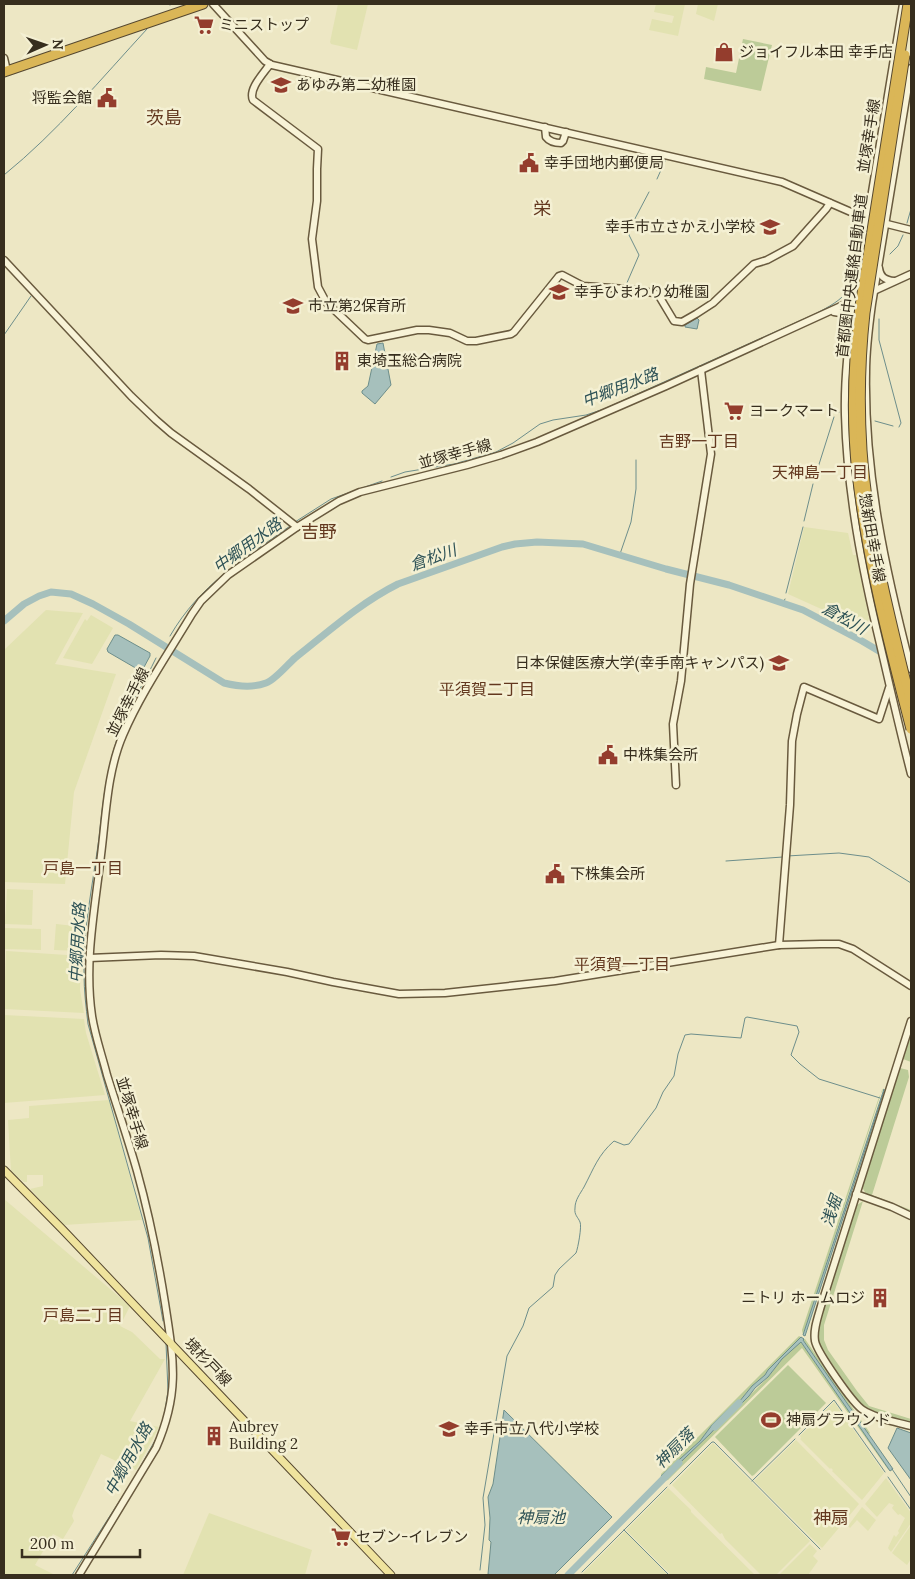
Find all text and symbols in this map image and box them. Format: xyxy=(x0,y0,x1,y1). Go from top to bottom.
supermarket icon: ミニストップ xyxy=(193,14,215,36)
place label: ミニストップ xyxy=(219,15,309,34)
north arrow xyxy=(20,20,70,70)
text: N xyxy=(49,39,67,50)
shop icon: ジョイフル本田 幸手店 xyxy=(713,41,735,63)
place label: ジョイフル本田 幸手店 xyxy=(739,42,893,61)
school or university icon: あゆみ第二幼稚園 xyxy=(270,74,292,96)
place label: あゆみ第二幼稚園 xyxy=(296,75,416,94)
public building icon: 将監会館 xyxy=(96,87,118,109)
place label: 将監会館 xyxy=(32,88,92,107)
street label: 並塚幸手線 xyxy=(853,97,884,174)
district label: 茨島 xyxy=(146,106,182,129)
public building icon: 幸手団地内郵便局 xyxy=(518,152,540,174)
place label: 幸手団地内郵便局 xyxy=(544,153,664,172)
street label: 首都圏中央連絡自動車道 xyxy=(832,193,871,359)
district label: 栄 xyxy=(533,197,551,220)
school or university icon: 幸手市立さかえ小学校 xyxy=(759,216,781,238)
place label: 幸手市立さかえ小学校 xyxy=(605,217,755,236)
school or university icon: 幸手ひまわり幼稚園 xyxy=(548,281,570,303)
place label: 幸手ひまわり幼稚園 xyxy=(574,282,709,301)
school or university icon: 市立第2保育所 xyxy=(282,295,304,317)
place label: 市立第2保育所 xyxy=(308,296,406,315)
building icon: 東埼玉総合病院 xyxy=(331,350,353,372)
place label: 東埼玉総合病院 xyxy=(357,351,462,370)
water label: 中郷用水路 xyxy=(579,363,663,411)
supermarket icon: ヨークマート xyxy=(723,400,745,422)
place label: ヨークマート xyxy=(749,401,839,420)
district label: 吉野一丁目 xyxy=(659,431,739,451)
street label: 並塚幸手線 xyxy=(416,435,494,472)
district label: 天神島一丁目 xyxy=(772,462,868,482)
street label: 惣新田幸手線 xyxy=(855,492,890,584)
water label: 中郷用水路 xyxy=(209,512,287,577)
district label: 吉野 xyxy=(301,520,337,543)
water label: 倉松川 xyxy=(407,539,461,575)
water label: 倉松川 xyxy=(819,598,873,639)
school or university icon: 日本保健医療大学(幸手南キャンパス) xyxy=(768,652,790,674)
place label: 日本保健医療大学(幸手南キャンパス) xyxy=(515,653,764,673)
street label: 並塚幸手線 xyxy=(102,664,153,740)
district label: 平須賀二丁目 xyxy=(439,679,535,699)
public building icon: 中株集会所 xyxy=(597,744,619,766)
place label: 中株集会所 xyxy=(623,745,698,764)
district label: 戸島一丁目 xyxy=(43,858,123,878)
public building icon: 下株集会所 xyxy=(544,863,566,885)
place label: 下株集会所 xyxy=(570,864,645,883)
water label: 中郷用水路 xyxy=(65,901,89,983)
district label: 平須賀一丁目 xyxy=(574,954,670,974)
street label: 並塚幸手線 xyxy=(112,1074,153,1152)
water label: 浅堀 xyxy=(816,1190,847,1229)
building icon: ニトリ ホームロジ xyxy=(869,1287,891,1309)
place label: ニトリ ホームロジ xyxy=(742,1288,865,1307)
district label: 戸島二丁目 xyxy=(43,1305,123,1325)
street label: 境杉戸線 xyxy=(181,1333,236,1390)
sports icon: 神扇グラウンド xyxy=(760,1409,782,1431)
place label: 神扇グラウンド xyxy=(786,1410,891,1429)
water label: 中郷用水路 xyxy=(100,1417,157,1499)
place label: Aubrey Building 2 xyxy=(228,1417,298,1453)
school or university icon: 幸手市立八代小学校 xyxy=(438,1418,460,1440)
place label: 幸手市立八代小学校 xyxy=(464,1419,599,1438)
water label: 神扇落 xyxy=(650,1422,700,1472)
building icon: Aubrey Building 2 xyxy=(203,1425,225,1447)
district label: 神扇 xyxy=(813,1506,849,1529)
water label: 神扇池 xyxy=(517,1507,567,1527)
scale bar xyxy=(22,1526,140,1558)
supermarket icon: セブン-イレブン xyxy=(330,1526,352,1548)
place label: セブン-イレブン xyxy=(356,1527,468,1546)
text: 200 m xyxy=(30,1534,74,1553)

